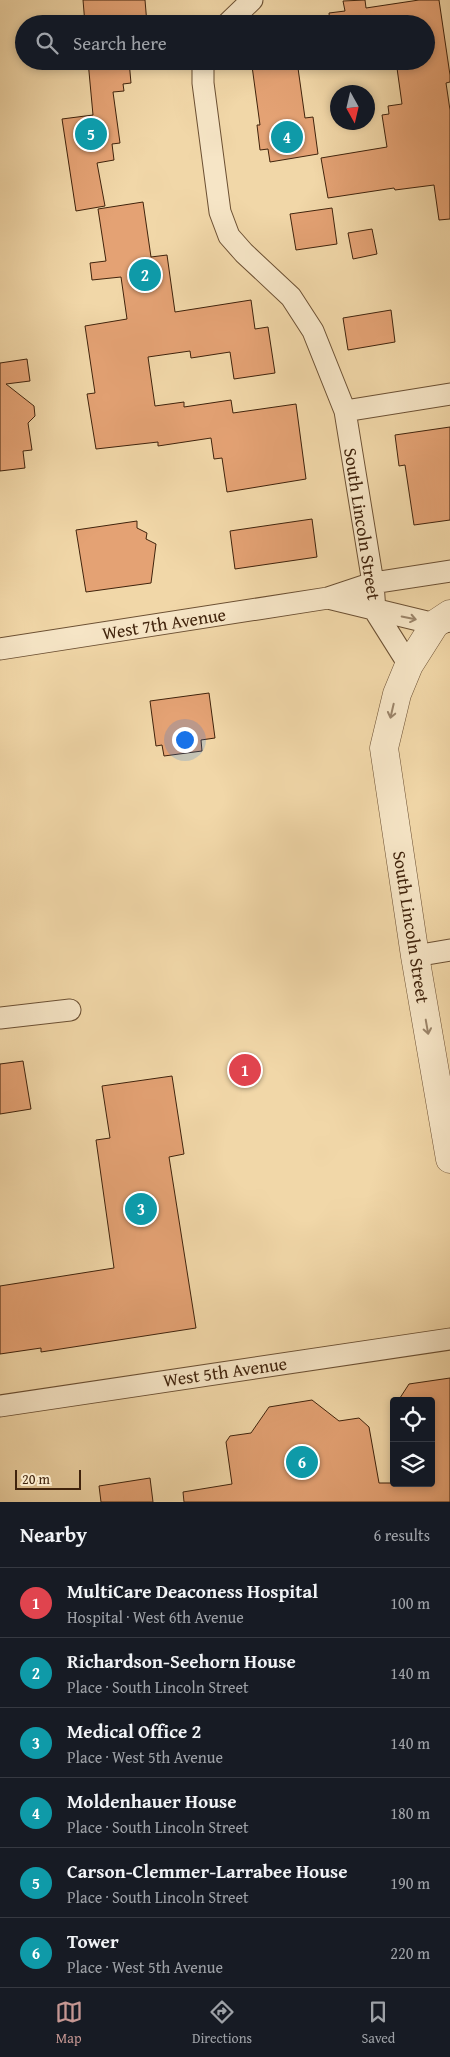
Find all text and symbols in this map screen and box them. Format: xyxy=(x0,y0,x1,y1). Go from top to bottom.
search box xyxy=(15,15,435,70)
icon: search xyxy=(33,29,61,57)
text: Search here xyxy=(73,29,167,57)
north arrow xyxy=(330,85,375,130)
pin: 5 xyxy=(75,115,107,153)
pin: 4 xyxy=(271,118,303,156)
pin: 2 xyxy=(129,256,161,294)
street label: South Lincoln Street xyxy=(337,446,388,603)
street label: West 7th Avenue xyxy=(100,600,228,647)
one-way arrow xyxy=(401,614,417,623)
one-way arrow xyxy=(387,702,396,718)
your location xyxy=(172,727,198,753)
street label: South Lincoln Street xyxy=(386,849,437,1006)
one-way arrow xyxy=(423,1018,433,1034)
pin: 1 xyxy=(229,1051,261,1089)
pin: 3 xyxy=(125,1190,157,1228)
street label: West 5th Avenue xyxy=(161,1349,289,1394)
map controls xyxy=(390,1397,435,1487)
button: locate xyxy=(390,1397,435,1442)
button: layers xyxy=(390,1442,435,1487)
pin: 6 xyxy=(286,1443,318,1481)
scale bar xyxy=(15,1467,81,1490)
text: 20 m xyxy=(22,1469,50,1489)
text: Nearby xyxy=(20,1519,87,1550)
text: 6 results xyxy=(373,1523,430,1547)
text: MultiCare Deaconess Hospital xyxy=(67,1577,318,1605)
text: 1 xyxy=(32,1591,40,1615)
text: 100 m xyxy=(390,1591,430,1615)
text: Hospital · West 6th Avenue xyxy=(67,1605,244,1629)
text: Richardson-Seehorn House xyxy=(67,1647,296,1675)
text: 2 xyxy=(32,1661,40,1685)
text: 140 m xyxy=(390,1661,430,1685)
text: Place · South Lincoln Street xyxy=(67,1675,249,1699)
text: Medical Office 2 xyxy=(67,1717,201,1745)
text: 3 xyxy=(32,1731,40,1755)
text: 140 m xyxy=(390,1731,430,1755)
text: Place · West 5th Avenue xyxy=(67,1745,223,1769)
text: Moldenhauer House xyxy=(67,1787,237,1815)
text: 4 xyxy=(32,1801,40,1825)
text: 180 m xyxy=(390,1801,430,1825)
text: Place · South Lincoln Street xyxy=(67,1815,249,1839)
text: Carson-Clemmer-Larrabee House xyxy=(67,1857,348,1885)
text: 5 xyxy=(32,1871,40,1895)
text: 190 m xyxy=(390,1871,430,1895)
text: Place · South Lincoln Street xyxy=(67,1885,249,1909)
text: Tower xyxy=(67,1927,119,1955)
text: 6 xyxy=(32,1941,40,1965)
text: 220 m xyxy=(390,1941,430,1965)
text: Place · West 5th Avenue xyxy=(67,1955,223,1979)
tab: Map xyxy=(55,1998,83,2048)
tab: Directions xyxy=(192,1998,252,2048)
tab: Saved xyxy=(361,1998,395,2048)

